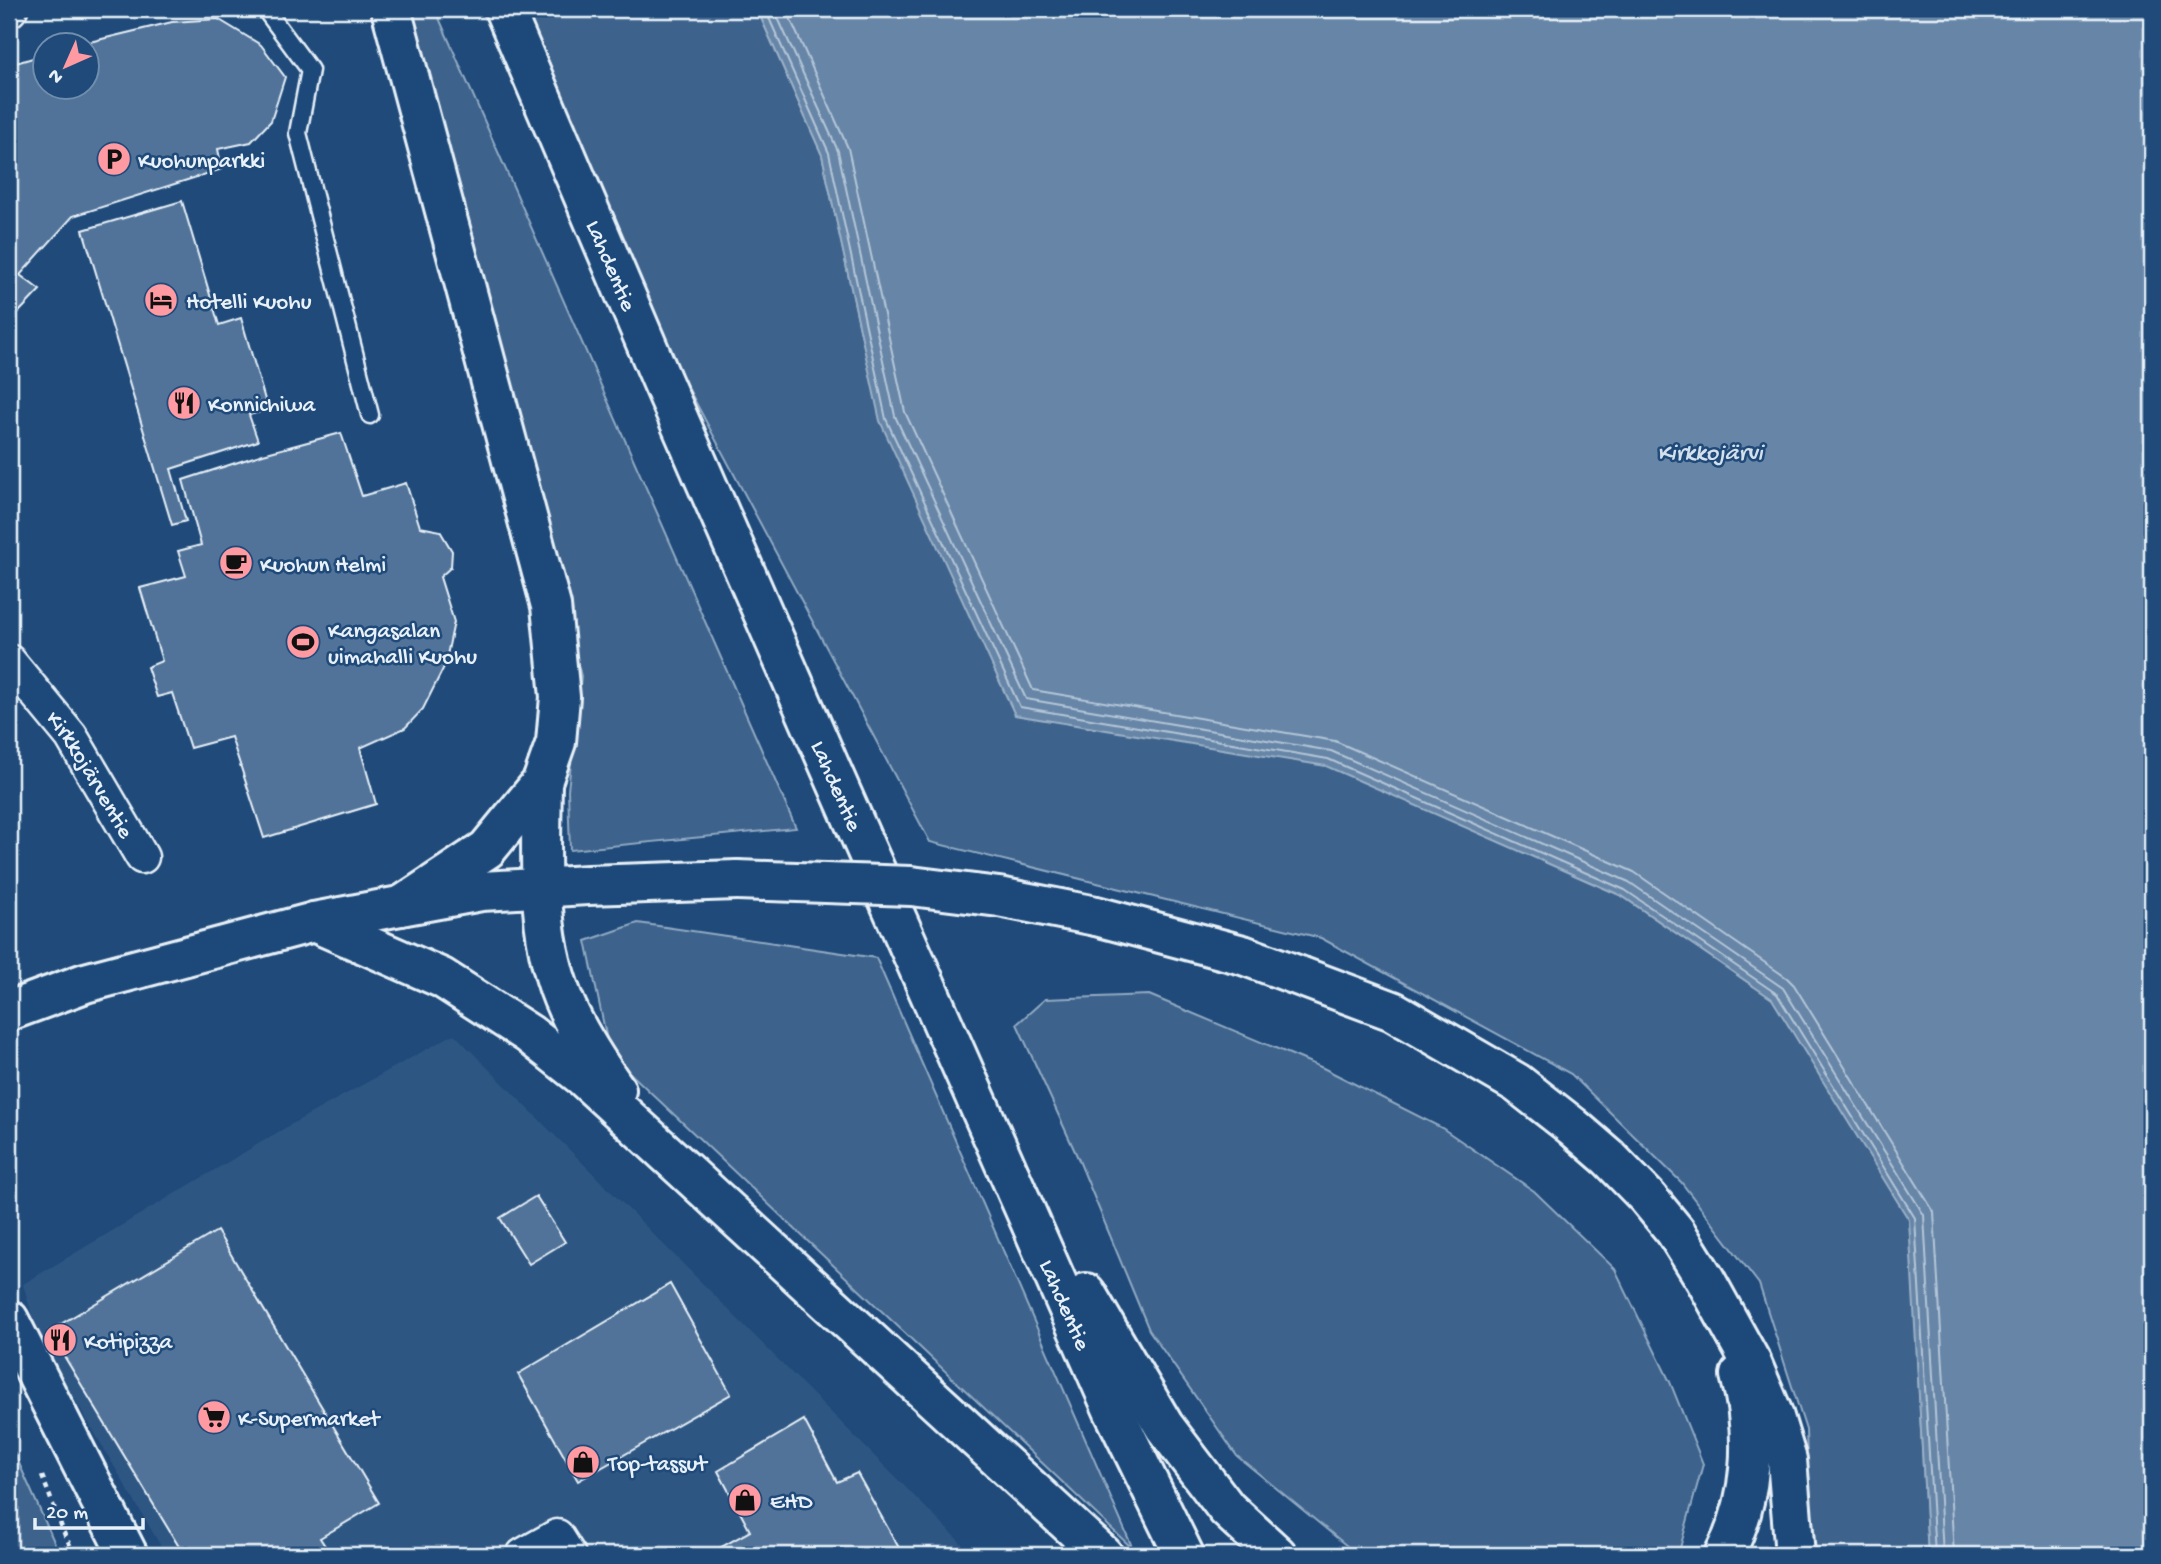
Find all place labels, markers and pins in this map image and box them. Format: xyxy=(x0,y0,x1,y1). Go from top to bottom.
parking icon: Kuohunparkki xyxy=(95,140,133,178)
place label: Kuohunparkki xyxy=(138,149,265,176)
hotel icon: Hotelli Kuohu xyxy=(142,281,180,319)
place label: Hotelli Kuohu xyxy=(186,290,312,317)
restaurant icon: Konnichiwa xyxy=(165,384,203,422)
place label: Konnichiwa xyxy=(208,393,316,420)
cafe icon: Kuohun Helmi xyxy=(217,544,255,582)
place label: Kuohun Helmi xyxy=(260,553,386,580)
place label: Kangasalan uimahalli Kuohu xyxy=(328,619,477,672)
sports icon: Kangasalan uimahalli Kuohu xyxy=(284,623,322,661)
restaurant icon: Kotipizza xyxy=(41,1321,79,1359)
place label: Kotipizza xyxy=(84,1330,174,1357)
supermarket icon: K-Supermarket xyxy=(195,1398,233,1436)
place label: K-Supermarket xyxy=(238,1407,381,1434)
shop icon: Top-tassut xyxy=(564,1443,602,1481)
place label: Top-tassut xyxy=(606,1452,708,1479)
shop icon: EHD xyxy=(726,1481,764,1519)
place label: EHD xyxy=(770,1490,813,1517)

